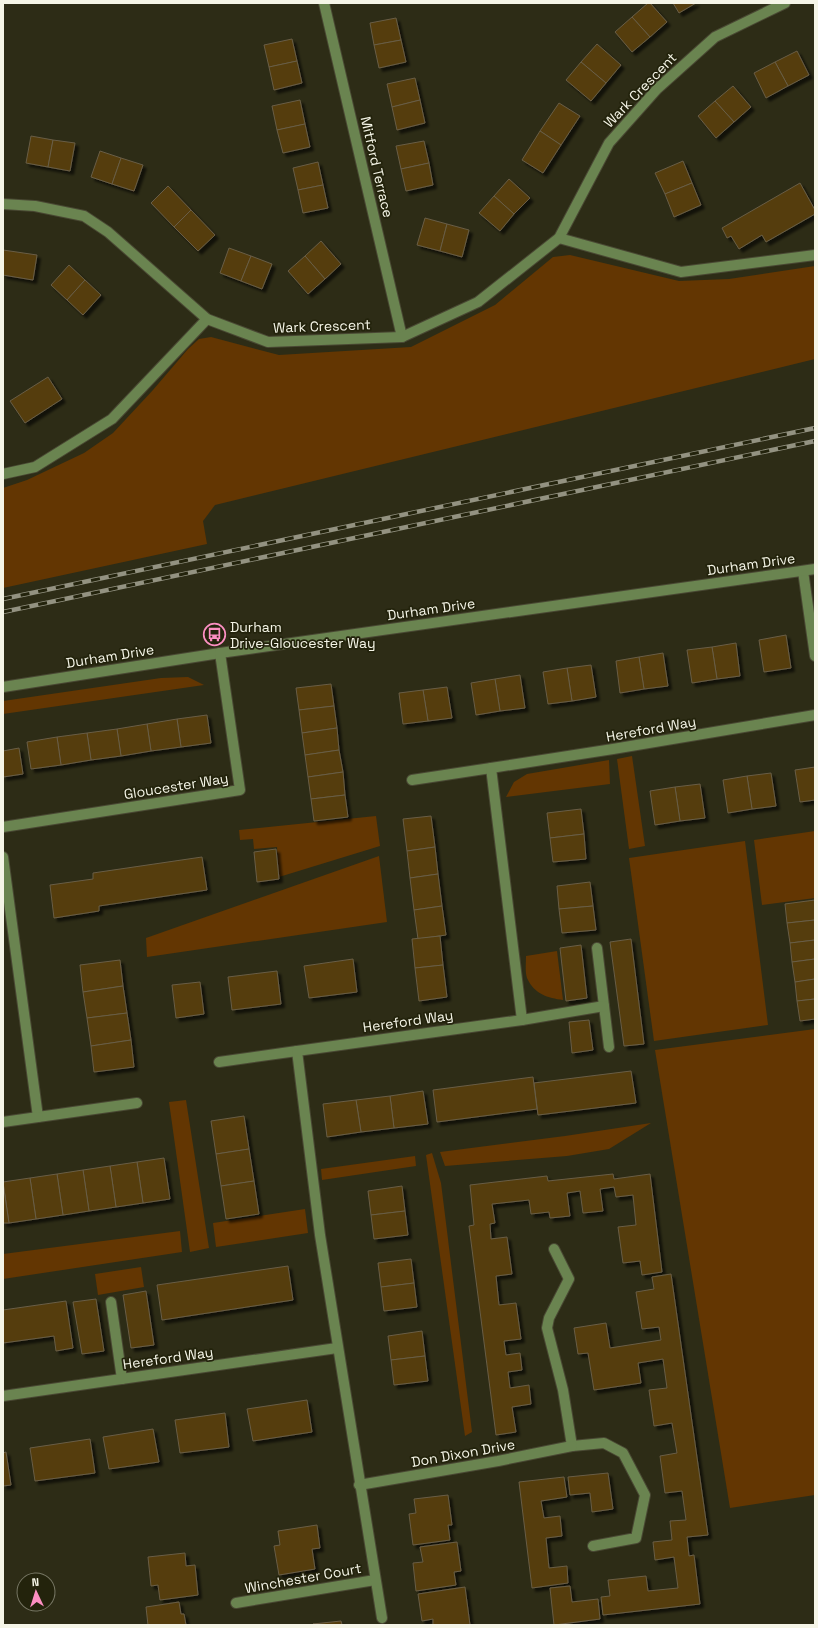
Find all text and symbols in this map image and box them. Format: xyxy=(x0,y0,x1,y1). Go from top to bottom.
street label: Wark Crescent xyxy=(600,49,680,131)
street label: Mitford Terrace xyxy=(357,115,397,219)
street label: Wark Crescent xyxy=(273,315,371,337)
street label: Durham Drive xyxy=(706,549,796,579)
street label: Durham Drive xyxy=(386,594,476,624)
place label: Durham Drive-Gloucester Way xyxy=(230,618,375,652)
bus stop icon: Durham Drive-Gloucester Way xyxy=(201,622,227,648)
street label: Durham Drive xyxy=(65,640,155,672)
street label: Hereford Way xyxy=(605,712,697,746)
street label: Gloucester Way xyxy=(122,769,230,803)
street label: Hereford Way xyxy=(362,1006,454,1036)
street label: Hereford Way xyxy=(122,1343,214,1373)
street label: Don Dixon Drive xyxy=(410,1435,516,1471)
street label: Winchester Court xyxy=(243,1559,363,1597)
north arrow xyxy=(16,1572,56,1612)
text: N xyxy=(31,1575,39,1589)

